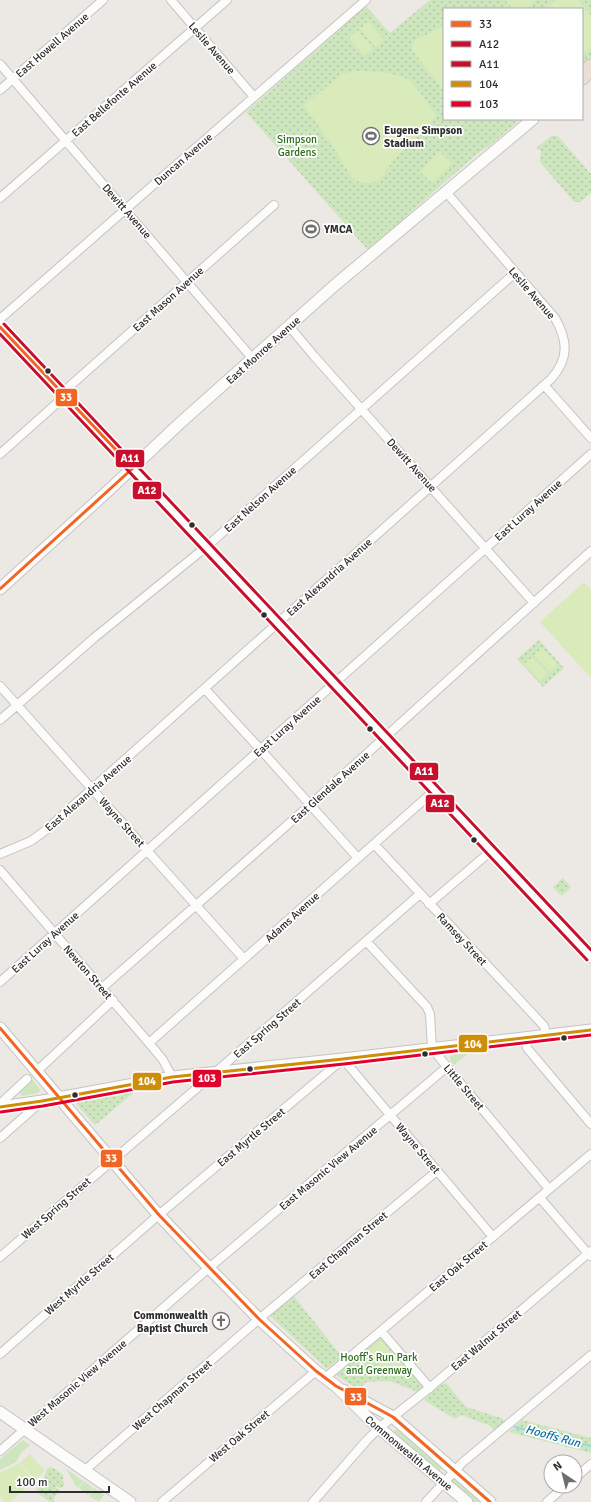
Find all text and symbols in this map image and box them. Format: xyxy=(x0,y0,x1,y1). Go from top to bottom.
legend xyxy=(443,8,583,120)
street label: East Howell Avenue xyxy=(13,10,91,81)
text: 33 xyxy=(479,17,492,32)
street label: Leslie Avenue xyxy=(186,20,238,77)
text: A12 xyxy=(479,37,499,52)
text: A11 xyxy=(479,57,499,72)
street label: East Bellefonte Avenue xyxy=(69,59,159,140)
text: 104 xyxy=(479,77,499,92)
text: 103 xyxy=(479,97,498,112)
place label: Eugene Simpson Stadium xyxy=(384,124,462,150)
sports icon: Eugene Simpson Stadium xyxy=(361,126,381,146)
street label: Duncan Avenue xyxy=(152,131,215,188)
park label: Simpson Gardens xyxy=(277,133,317,159)
street label: Dewitt Avenue xyxy=(99,181,154,241)
sports icon: YMCA xyxy=(301,219,321,239)
place label: YMCA xyxy=(323,223,353,236)
street label: East Mason Avenue xyxy=(130,264,206,335)
street label: Leslie Avenue xyxy=(506,265,558,322)
street label: East Monroe Avenue xyxy=(224,314,303,387)
unlabelled marker xyxy=(43,366,53,376)
line badge: 33 xyxy=(55,388,78,407)
text: 33 xyxy=(60,391,72,404)
street label: Dewitt Avenue xyxy=(384,436,439,495)
line badge: A11 xyxy=(115,449,145,468)
text: A11 xyxy=(121,452,140,465)
street label: East Nelson Avenue xyxy=(222,464,299,535)
street label: East Luray Avenue xyxy=(492,477,565,544)
line badge: A12 xyxy=(132,481,162,500)
text: A12 xyxy=(138,484,157,497)
unlabelled marker xyxy=(187,520,197,530)
street label: East Alexandria Avenue xyxy=(284,536,375,619)
unlabelled marker xyxy=(259,610,269,620)
street label: East Luray Avenue xyxy=(251,693,324,760)
unlabelled marker xyxy=(365,724,375,734)
street label: East Glendale Avenue xyxy=(288,749,372,826)
street label: East Alexandria Avenue xyxy=(43,752,134,834)
line badge: A11 xyxy=(409,762,439,781)
text: A11 xyxy=(415,765,434,778)
line badge: A12 xyxy=(425,794,455,813)
street label: Wayne Street xyxy=(96,795,147,850)
text: A12 xyxy=(431,797,450,810)
unlabelled marker xyxy=(469,835,479,845)
street label: Adams Avenue xyxy=(263,890,322,945)
street label: East Luray Avenue xyxy=(9,909,82,976)
street label: Ramsey Street xyxy=(434,910,489,968)
street label: Newton Street xyxy=(61,943,115,1002)
street label: East Spring Street xyxy=(231,996,304,1061)
unlabelled marker xyxy=(559,1033,569,1043)
line badge: 104 xyxy=(458,1034,488,1053)
text: 104 xyxy=(464,1038,482,1051)
unlabelled marker xyxy=(420,1049,430,1059)
street label: Little Street xyxy=(441,1062,487,1113)
unlabelled marker xyxy=(245,1064,255,1074)
line badge: 103 xyxy=(192,1069,222,1088)
line badge: 104 xyxy=(132,1072,162,1091)
text: 103 xyxy=(198,1072,216,1085)
text: 104 xyxy=(138,1075,156,1088)
unlabelled marker xyxy=(70,1090,80,1100)
street label: East Myrtle Street xyxy=(215,1105,288,1170)
street label: Wayne Street xyxy=(393,1120,443,1176)
street label: East Masonic View Avenue xyxy=(277,1124,380,1213)
line badge: 33 xyxy=(100,1149,123,1168)
text: 33 xyxy=(105,1152,117,1165)
street label: West Spring Street xyxy=(19,1175,94,1242)
street label: East Chapman Street xyxy=(306,1209,390,1282)
street label: East Oak Street xyxy=(427,1238,490,1295)
street label: West Myrtle Street xyxy=(42,1251,117,1318)
street label: East Walnut Street xyxy=(449,1307,524,1373)
place label: Commonwealth Baptist Church xyxy=(133,1309,208,1335)
church icon: Commonwealth Baptist Church xyxy=(211,1311,231,1331)
street label: West Masonic View Avenue xyxy=(25,1337,129,1430)
park label: Hooff's Run Park and Greenway xyxy=(340,1351,418,1377)
street label: West Chapman Street xyxy=(130,1357,215,1433)
line badge: 33 xyxy=(344,1387,367,1406)
text: 33 xyxy=(350,1391,362,1404)
street label: West Oak Street xyxy=(207,1407,272,1465)
street label: Commonwealth Avenue xyxy=(362,1413,455,1494)
water label: Hooffs Run xyxy=(524,1422,582,1451)
north arrow xyxy=(543,1454,583,1494)
text: N xyxy=(551,1459,564,1474)
scale bar xyxy=(10,1468,109,1494)
text: 100 m xyxy=(16,1475,48,1490)

